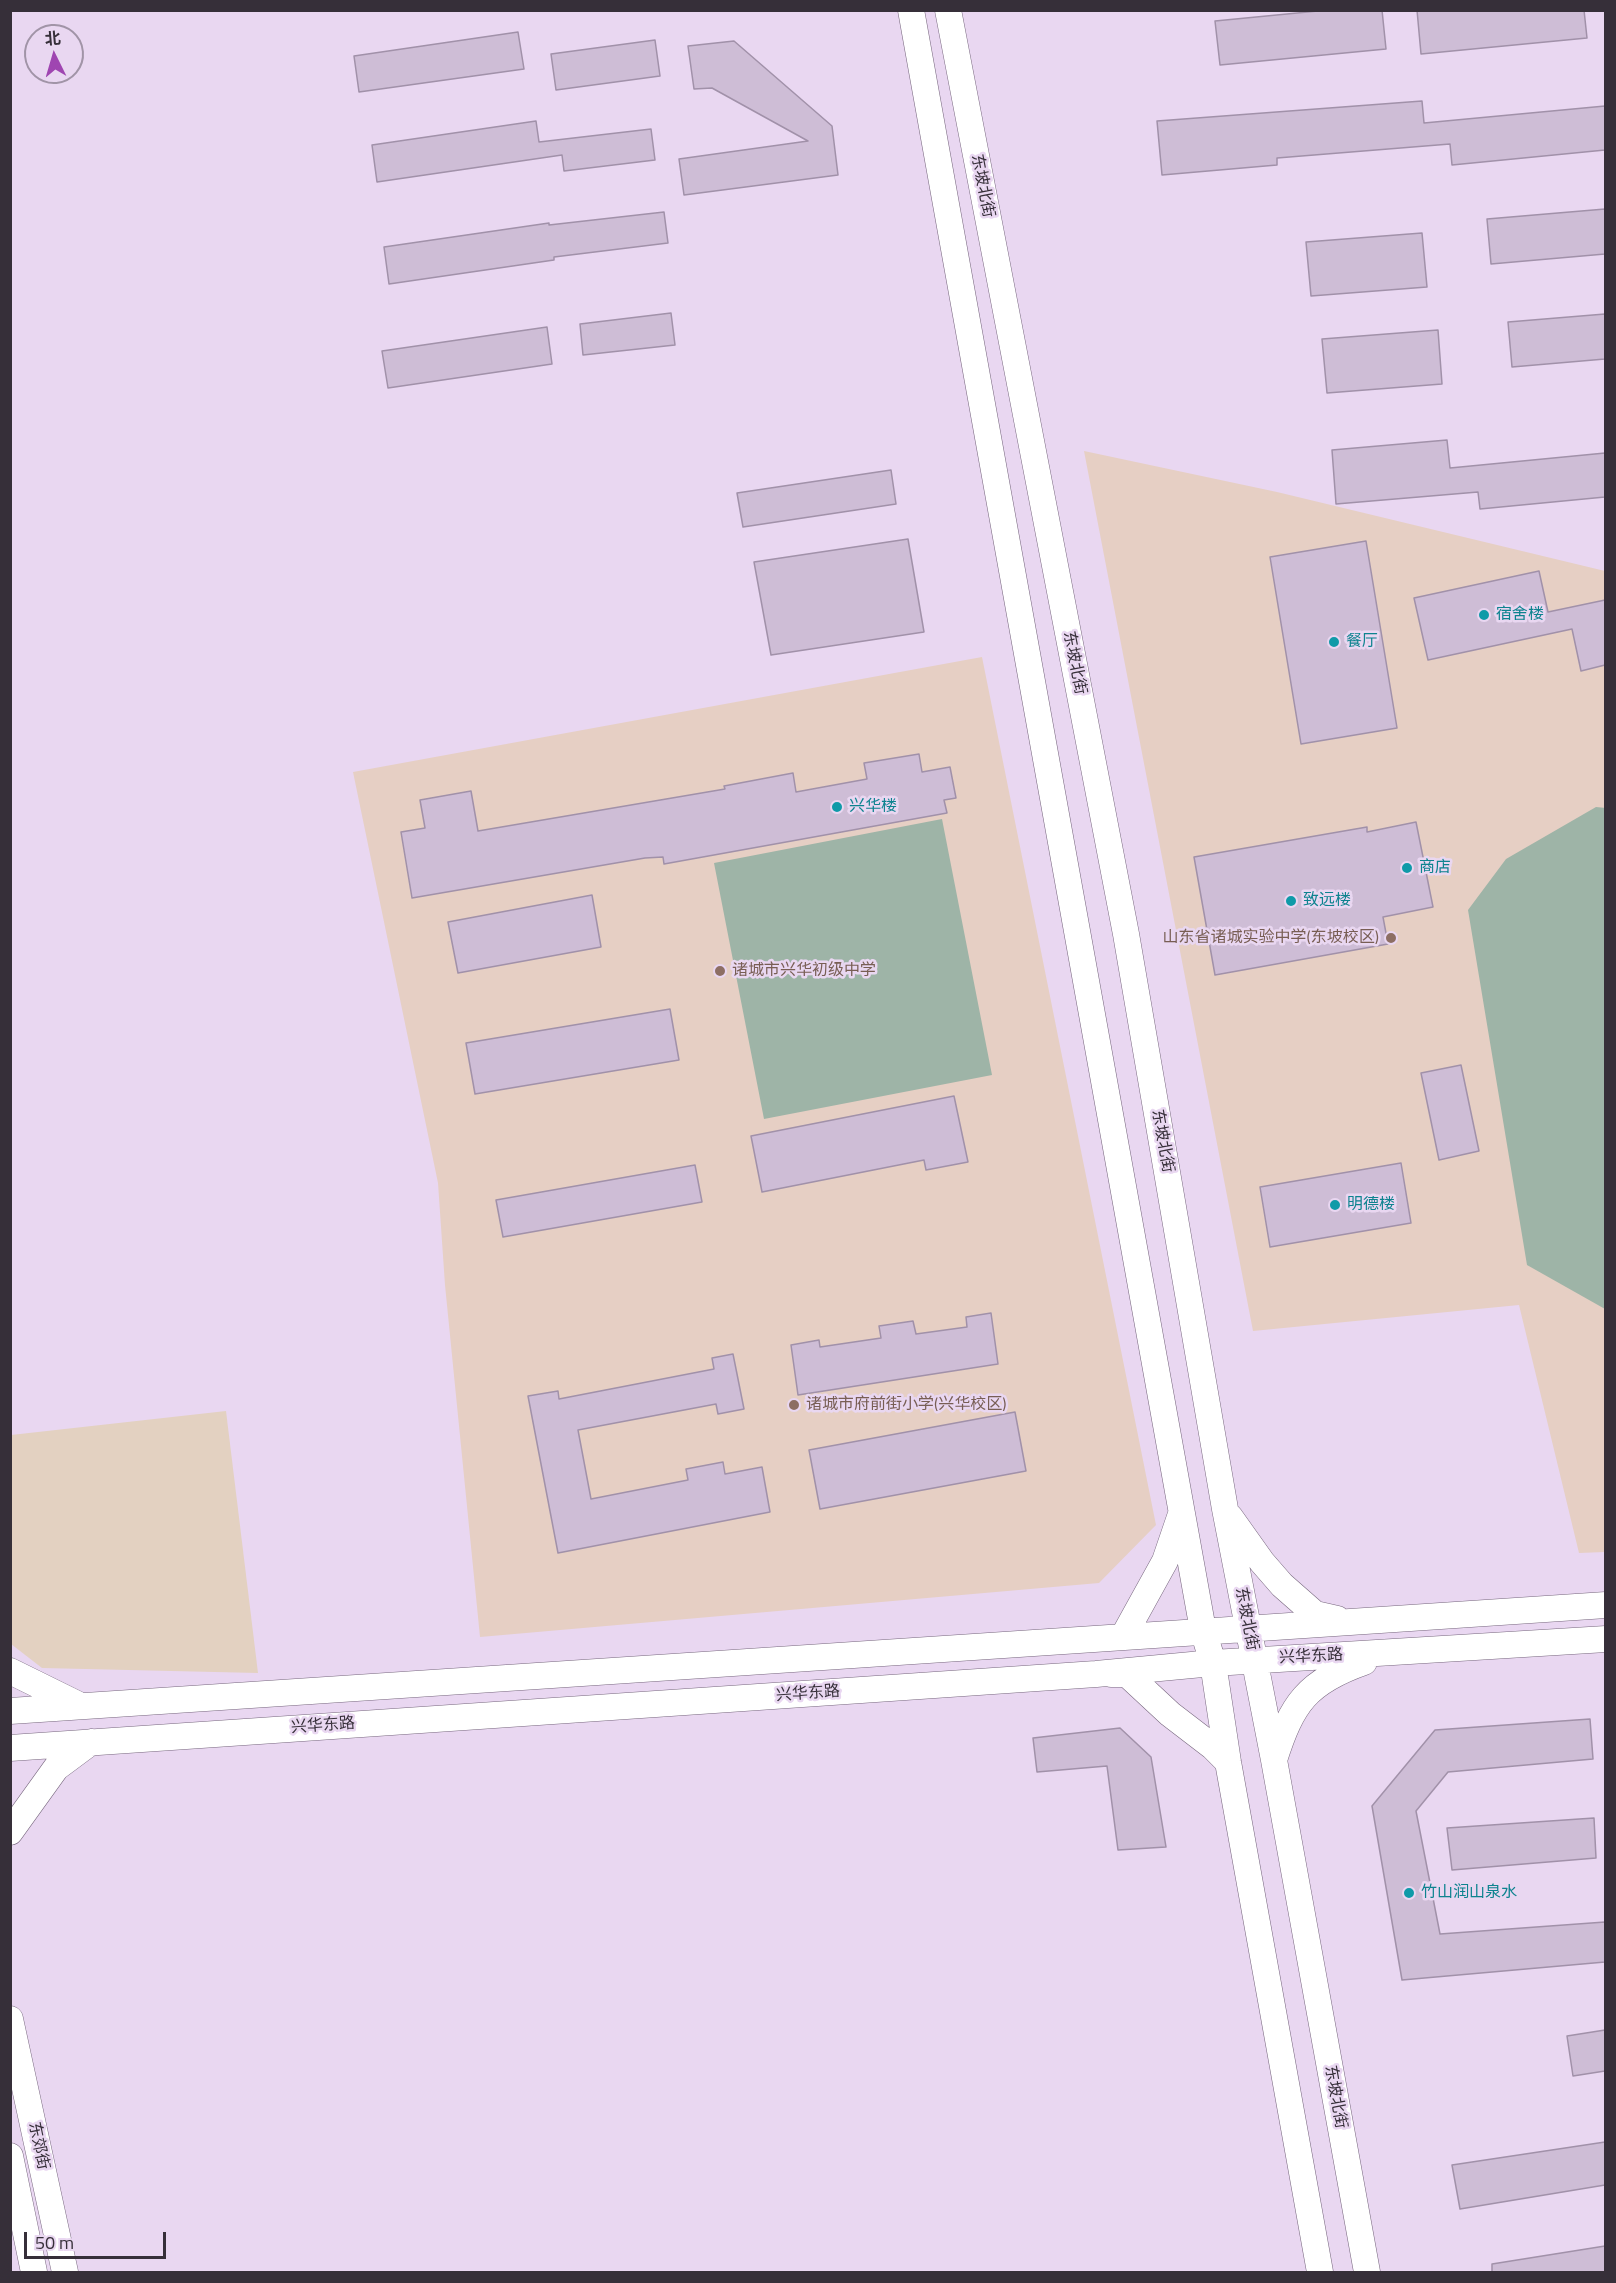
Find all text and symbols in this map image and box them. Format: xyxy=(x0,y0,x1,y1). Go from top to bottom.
north arrow xyxy=(24,24,84,84)
text: 北 xyxy=(44,25,62,51)
street label: 东坡北街 xyxy=(966,153,998,219)
place label: 宿舍楼 xyxy=(1496,605,1544,625)
marker: 宿舍楼 xyxy=(1477,608,1491,622)
street label: 东坡北街 xyxy=(1058,630,1090,696)
place label: 餐厅 xyxy=(1346,632,1378,652)
marker: 餐厅 xyxy=(1327,635,1341,649)
place label: 兴华楼 xyxy=(849,797,897,817)
marker: 兴华楼 xyxy=(830,800,844,814)
place label: 商店 xyxy=(1419,858,1451,878)
marker: 商店 xyxy=(1400,861,1414,875)
place label: 致远楼 xyxy=(1303,891,1351,911)
marker: 致远楼 xyxy=(1284,894,1298,908)
place label: 山东省诸城实验中学(东坡校区) xyxy=(1163,928,1379,948)
marker: 山东省诸城实验中学(东坡校区) xyxy=(1384,931,1398,945)
place label: 诸城市兴华初级中学 xyxy=(732,961,876,981)
marker: 诸城市兴华初级中学 xyxy=(713,964,727,978)
street label: 东坡北街 xyxy=(1147,1108,1177,1174)
place label: 明德楼 xyxy=(1347,1195,1395,1215)
marker: 明德楼 xyxy=(1328,1198,1342,1212)
place label: 诸城市府前街小学(兴华校区) xyxy=(806,1395,1006,1415)
marker: 诸城市府前街小学(兴华校区) xyxy=(787,1398,801,1412)
street label: 东坡北街 xyxy=(1230,1586,1262,1652)
street label: 兴华东路 xyxy=(1279,1646,1343,1668)
street label: 兴华东路 xyxy=(775,1682,841,1706)
street label: 兴华东路 xyxy=(290,1714,356,1738)
place label: 竹山润山泉水 xyxy=(1421,1883,1517,1903)
marker: 竹山润山泉水 xyxy=(1402,1886,1416,1900)
street label: 东坡北街 xyxy=(1320,2064,1350,2130)
street label: 东郊街 xyxy=(24,2121,52,2171)
scale bar xyxy=(27,2220,170,2258)
text: 50 m xyxy=(35,2229,74,2256)

